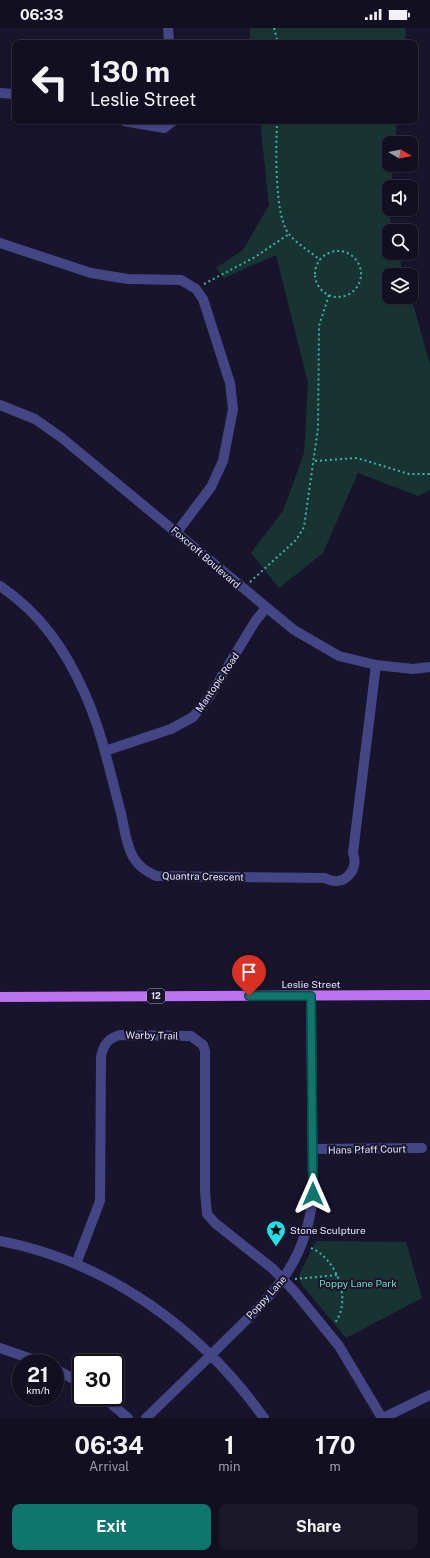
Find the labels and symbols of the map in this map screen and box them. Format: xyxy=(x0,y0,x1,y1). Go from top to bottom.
north arrow xyxy=(382,136,418,172)
street label: Foxcroft Boulevard xyxy=(169,524,243,590)
street label: Mantopic Road xyxy=(193,650,241,714)
street label: Quantra Crescent xyxy=(162,869,244,883)
pin xyxy=(232,955,266,996)
street label: Leslie Street xyxy=(282,978,341,990)
road number: 12 xyxy=(147,989,165,1003)
street label: Warby Trail xyxy=(126,1029,178,1041)
street label: Hans Pfaff Court xyxy=(328,1142,406,1156)
position arrow xyxy=(292,1173,334,1215)
place icon: Stone Sculpture xyxy=(265,1219,287,1247)
place label: Stone Sculpture xyxy=(290,1224,366,1236)
street label: Poppy Lane xyxy=(243,1273,289,1321)
park label: Poppy Lane Park xyxy=(319,1277,397,1289)
speed limit sign: 30 xyxy=(72,1354,124,1406)

